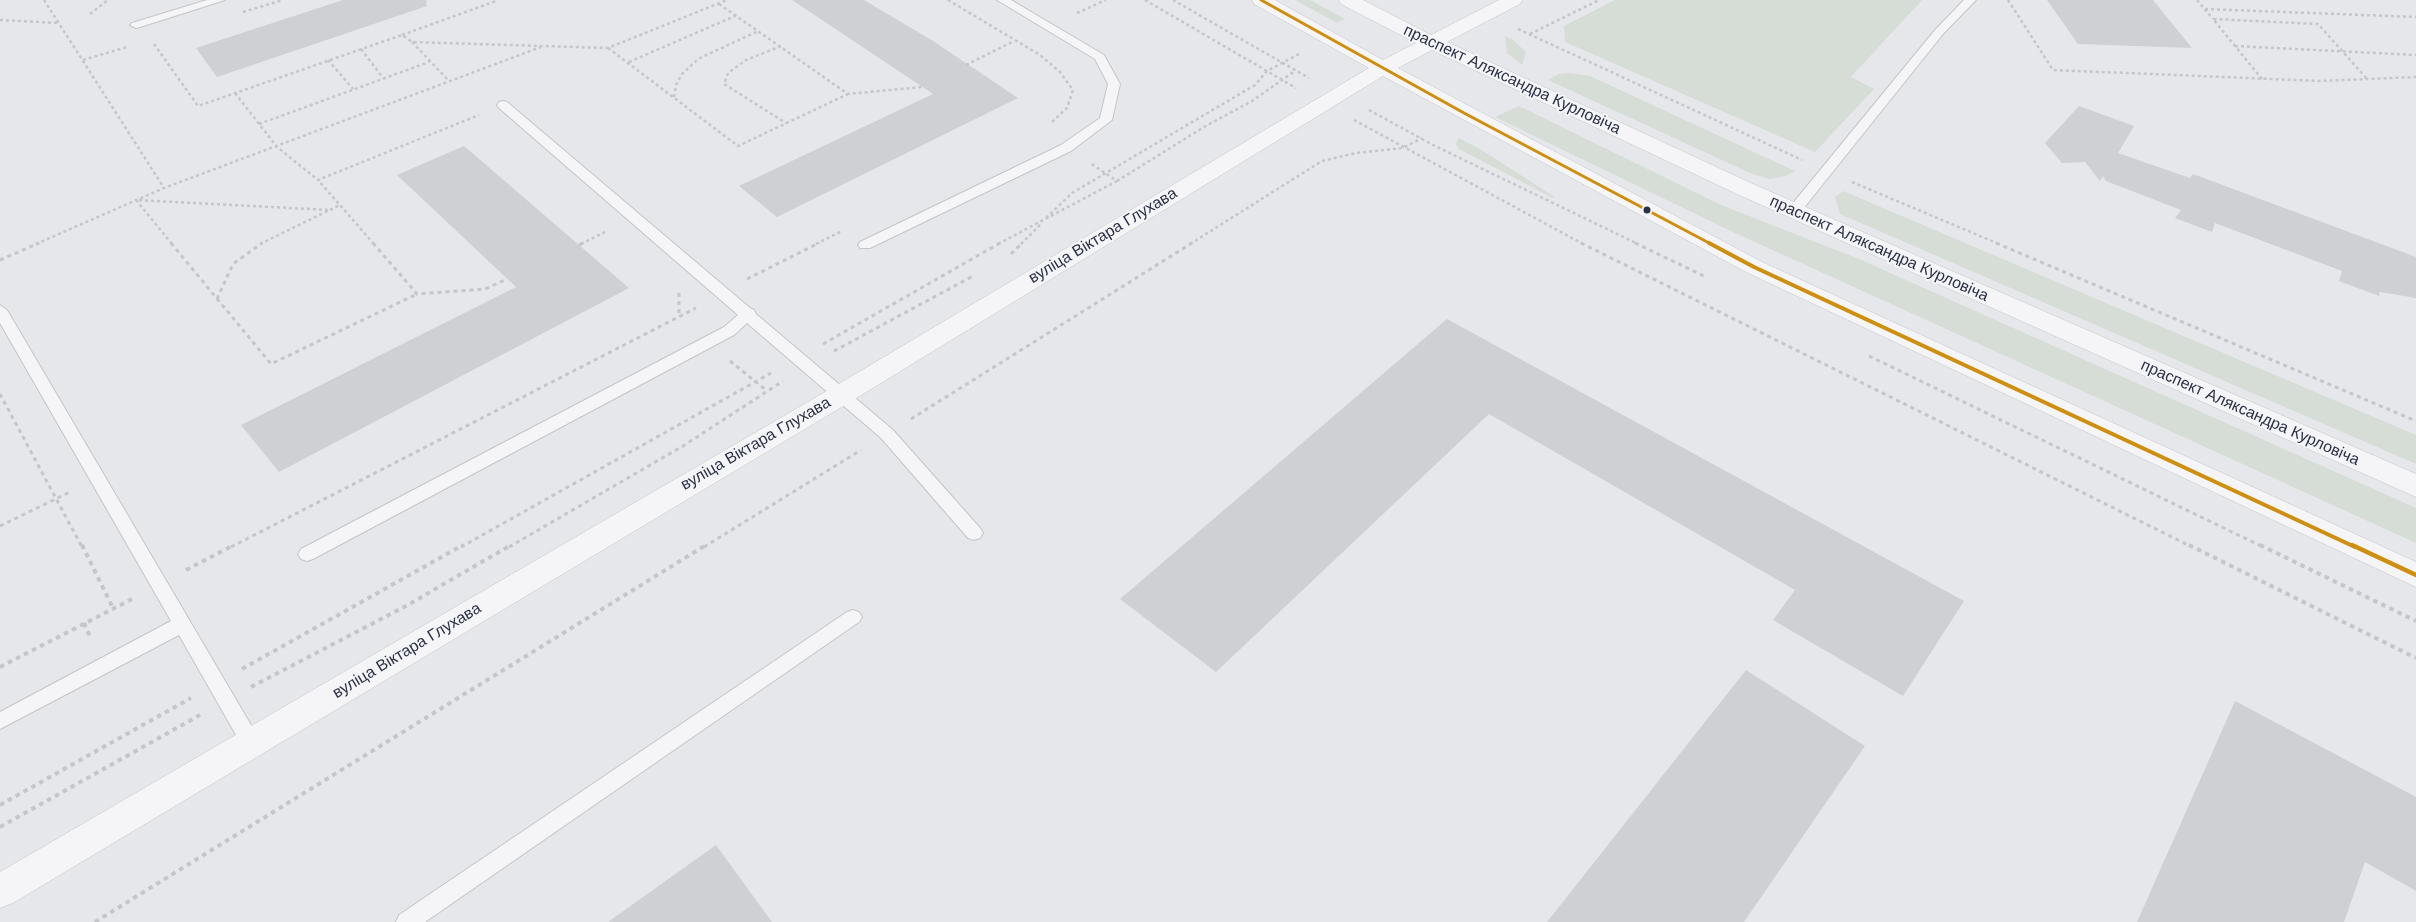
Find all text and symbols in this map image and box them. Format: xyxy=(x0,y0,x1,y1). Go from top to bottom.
street label: праспект Аляксандра Курловіча xyxy=(1400,21,1624,139)
street label: вуліца Віктара Глухава xyxy=(1025,184,1181,288)
street label: праспект Аляксандра Курловіча xyxy=(1767,192,1991,306)
unlabelled marker xyxy=(1642,205,1652,215)
street label: праспект Аляксандра Курловіча xyxy=(2138,356,2362,470)
street label: вуліца Віктара Глухава xyxy=(678,393,834,495)
street label: вуліца Віктара Глухава xyxy=(329,599,485,703)

